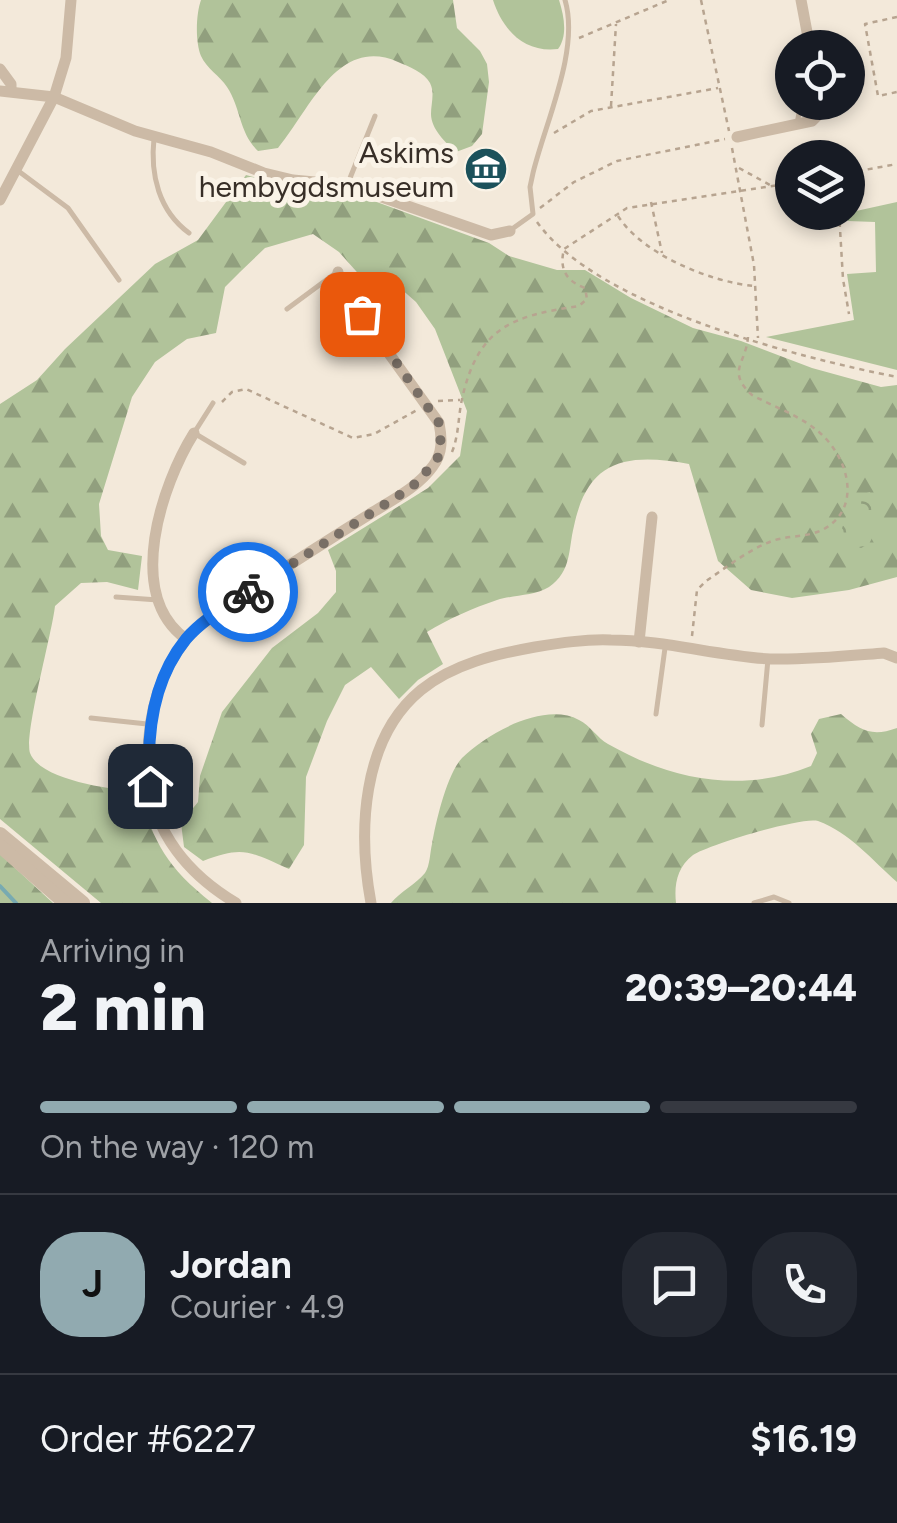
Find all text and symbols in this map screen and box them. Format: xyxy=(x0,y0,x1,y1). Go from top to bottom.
map controls xyxy=(775,30,865,230)
button: locate xyxy=(775,30,865,120)
place label: Askims hembygdsmuseum xyxy=(199,134,454,205)
button: layers xyxy=(775,140,865,230)
museum icon: Askims hembygdsmuseum xyxy=(463,146,509,192)
pin xyxy=(320,272,405,357)
icon: bag xyxy=(335,287,390,342)
courier xyxy=(198,542,298,642)
icon: bike xyxy=(221,565,276,620)
pin xyxy=(108,744,193,829)
icon: home xyxy=(123,759,178,814)
text: Arriving in xyxy=(40,932,185,970)
text: 20:39–20:44 xyxy=(625,965,857,1011)
text: 2 min xyxy=(40,968,206,1046)
text: On the way · 120 m xyxy=(40,1128,314,1166)
button: chat xyxy=(622,1232,727,1337)
button: phone xyxy=(752,1232,857,1337)
text: Jordan xyxy=(170,1242,292,1288)
text: J xyxy=(82,1261,103,1307)
text: Courier · 4.9 xyxy=(170,1288,345,1326)
text: Order #6227 xyxy=(40,1416,256,1462)
text: $16.19 xyxy=(750,1416,857,1462)

